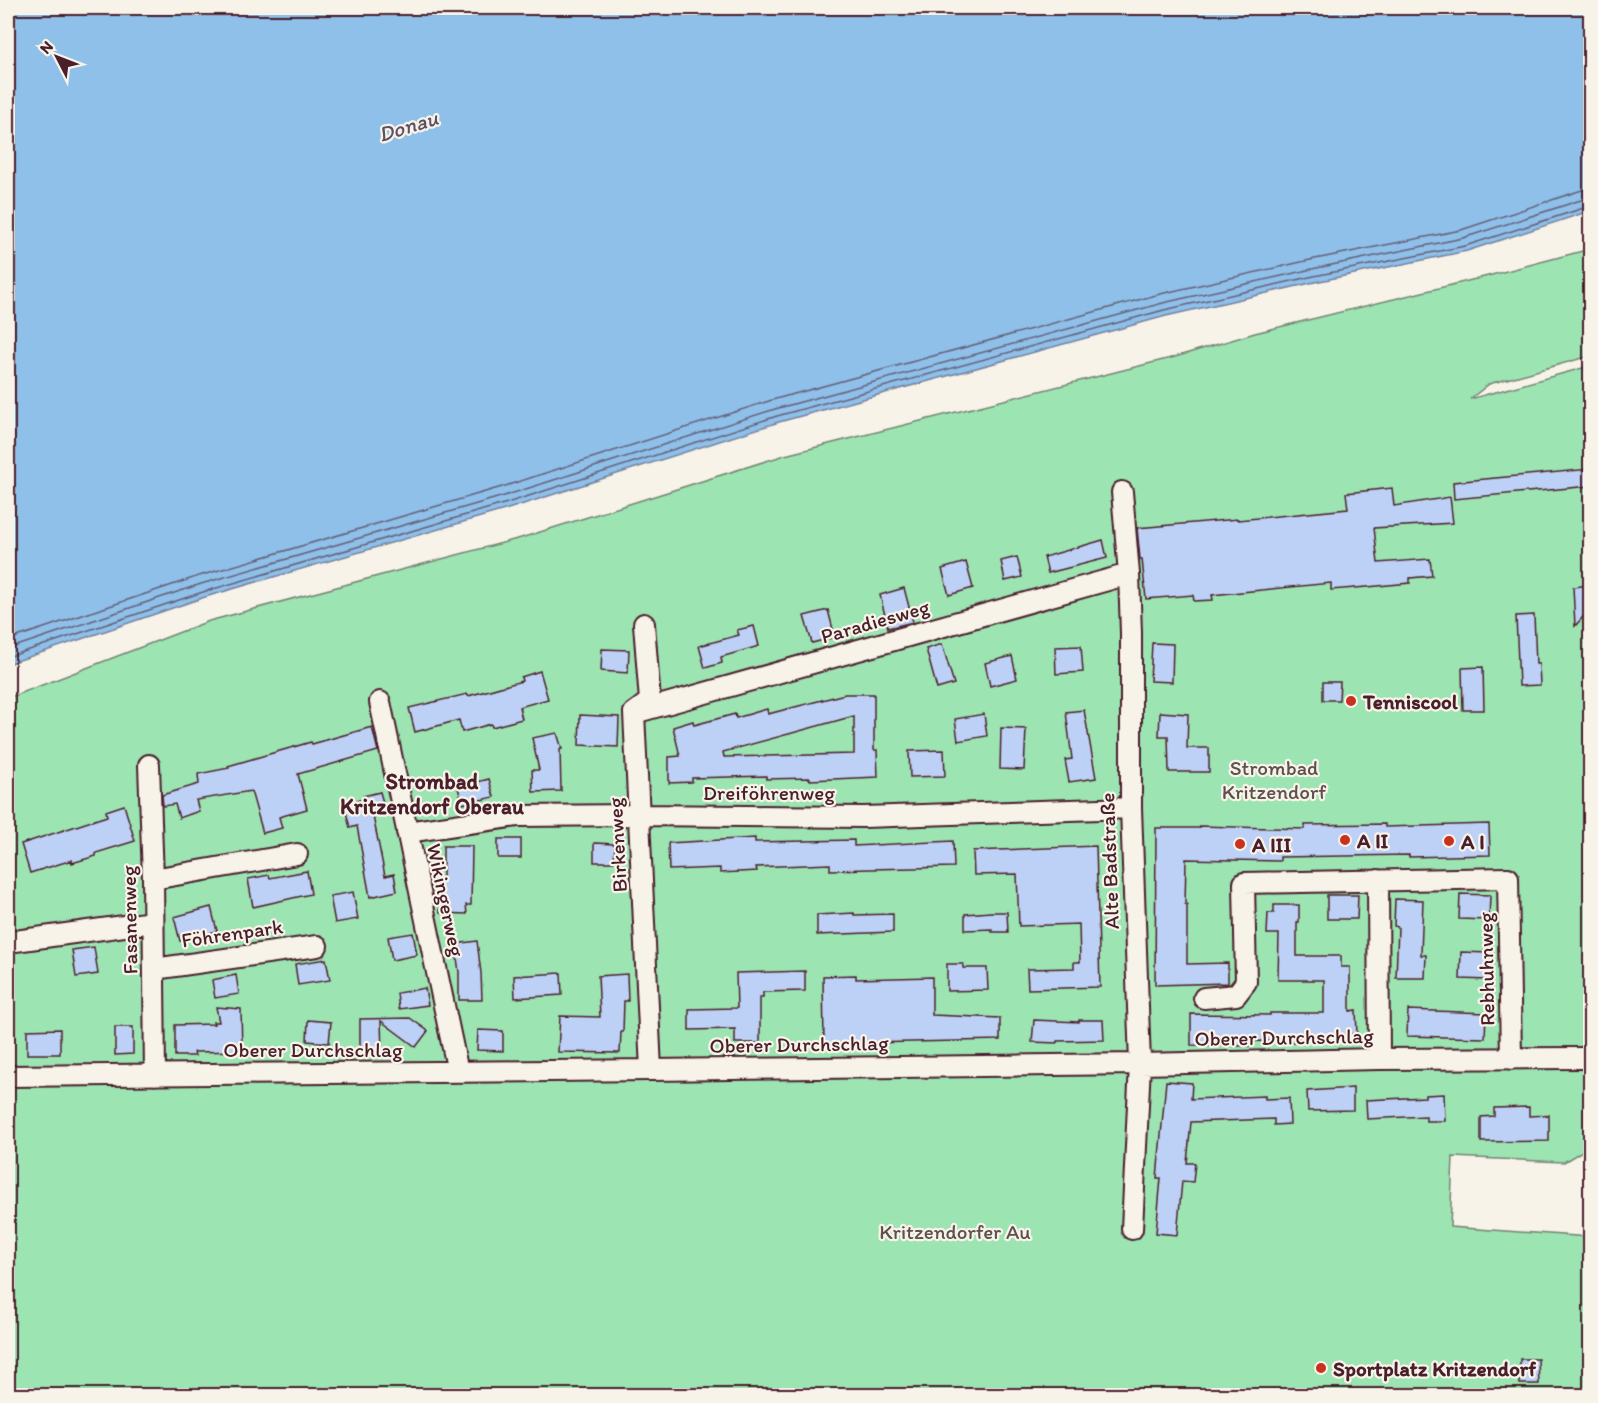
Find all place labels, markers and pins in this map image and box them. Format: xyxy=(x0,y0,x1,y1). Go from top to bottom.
place label: Tenniscool xyxy=(1362,689,1459,714)
marker: Tenniscool xyxy=(1344,694,1358,708)
place label: A II xyxy=(1356,828,1389,853)
place label: A I xyxy=(1460,829,1485,854)
place label: A III xyxy=(1251,832,1291,857)
marker: A II xyxy=(1338,833,1352,847)
marker: A I xyxy=(1442,834,1456,848)
marker: A III xyxy=(1233,837,1247,851)
place label: Sportplatz Kritzendorf xyxy=(1333,1356,1536,1382)
marker: Sportplatz Kritzendorf xyxy=(1314,1361,1328,1375)

